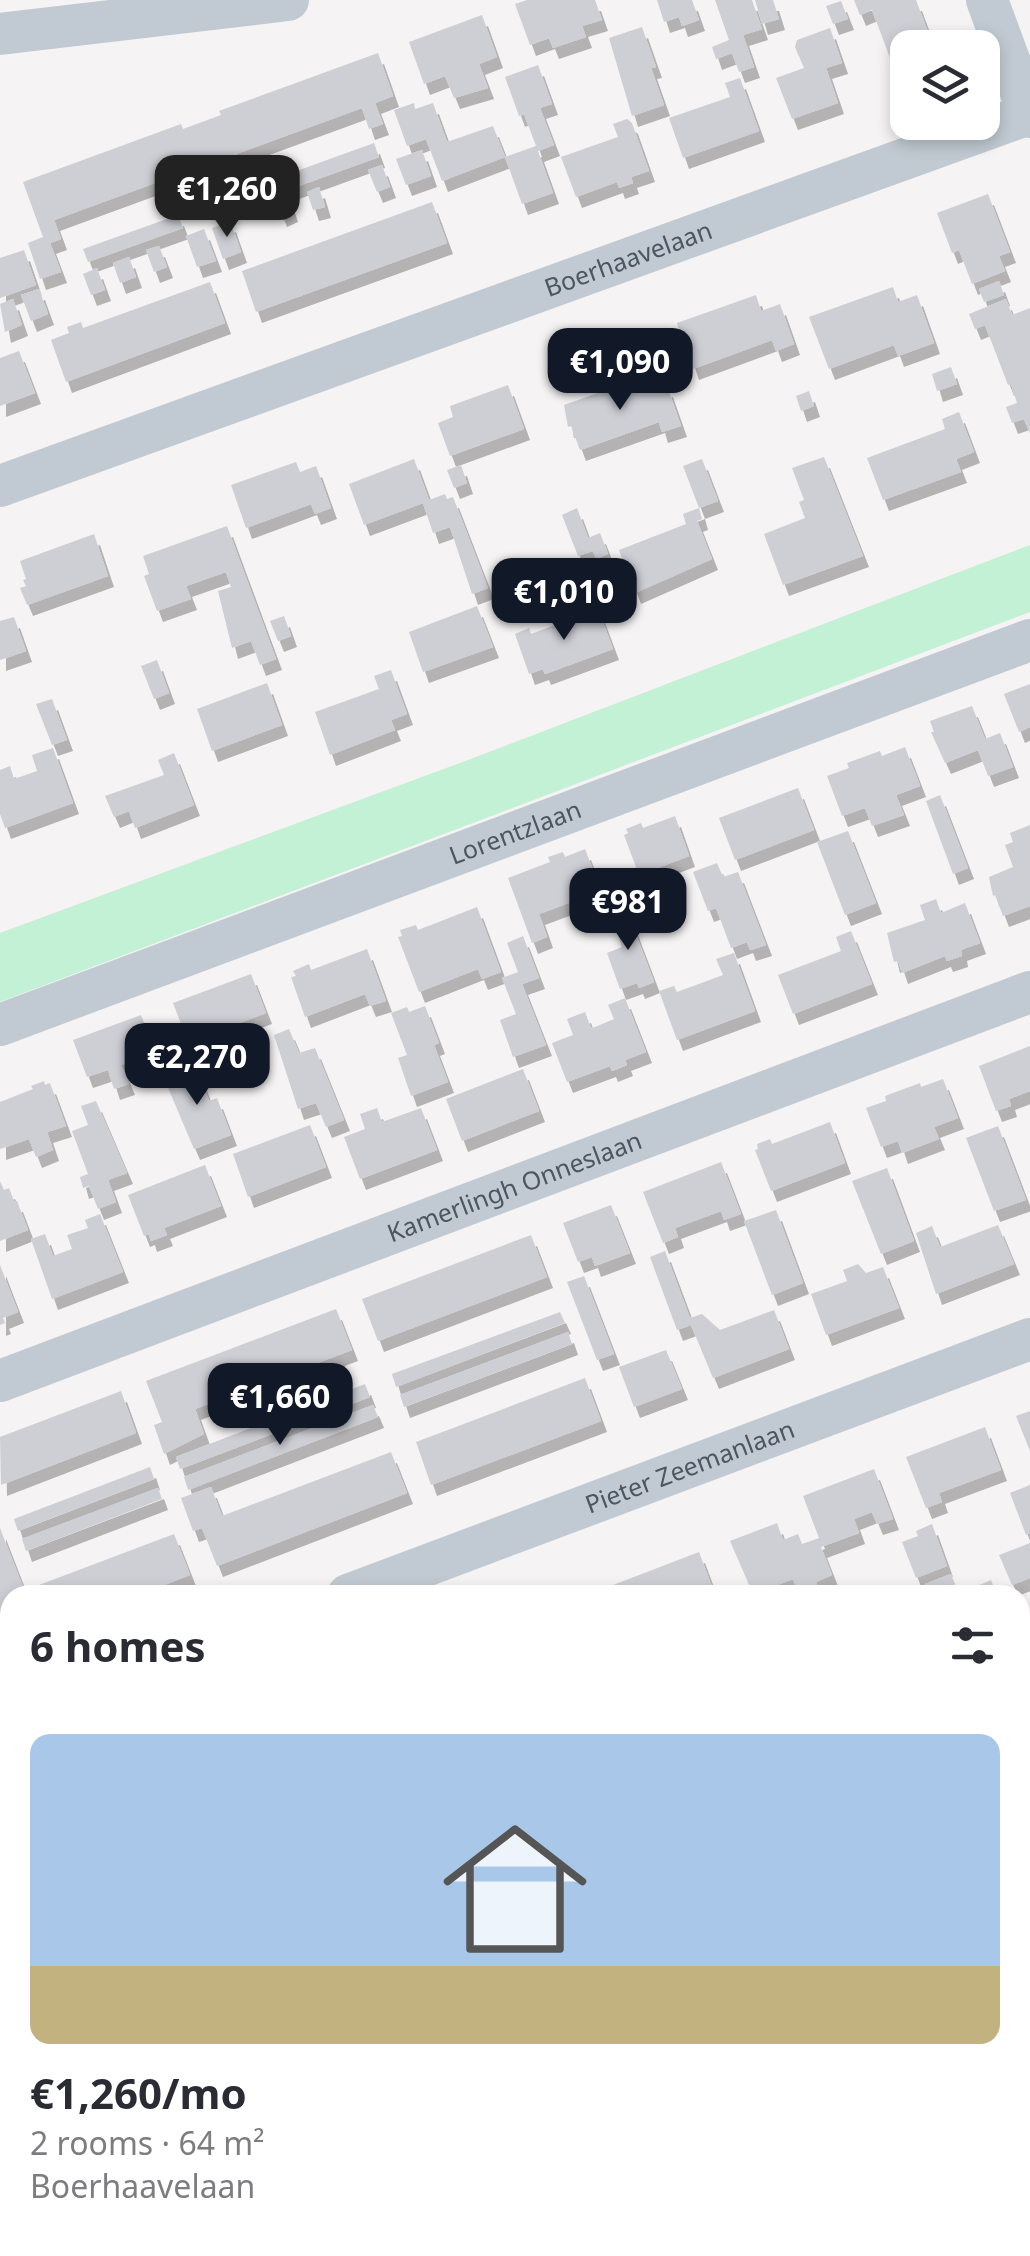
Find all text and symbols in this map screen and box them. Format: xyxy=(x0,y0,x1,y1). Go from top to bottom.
map controls xyxy=(890,30,1000,140)
button: layers xyxy=(890,30,1000,140)
pin: €1,260 xyxy=(146,155,308,240)
text: €1,260 xyxy=(177,166,277,209)
street label: Boerhaavelaan xyxy=(539,212,716,304)
pin: €1,090 xyxy=(539,328,701,413)
text: €1,090 xyxy=(570,339,670,382)
pin: €1,010 xyxy=(483,558,645,643)
text: €1,010 xyxy=(514,569,614,612)
street label: Lorentzlaan xyxy=(444,791,586,872)
pin: €981 xyxy=(569,868,687,953)
text: €981 xyxy=(591,879,665,922)
pin: €2,270 xyxy=(116,1023,278,1108)
text: €2,270 xyxy=(147,1034,247,1077)
street label: Kamerlingh Onneslaan xyxy=(382,1122,646,1249)
pin: €1,660 xyxy=(199,1363,361,1448)
text: €1,660 xyxy=(230,1374,330,1417)
street label: Pieter Zeemanlaan xyxy=(580,1411,799,1521)
text: 6 homes xyxy=(30,1617,206,1674)
icon: filters xyxy=(945,1618,1000,1673)
icon: home xyxy=(425,1799,605,1979)
text: €1,260/mo xyxy=(30,2064,247,2121)
text: 2 rooms · 64 m² xyxy=(30,2121,264,2164)
text: Boerhaavelaan xyxy=(30,2164,255,2207)

